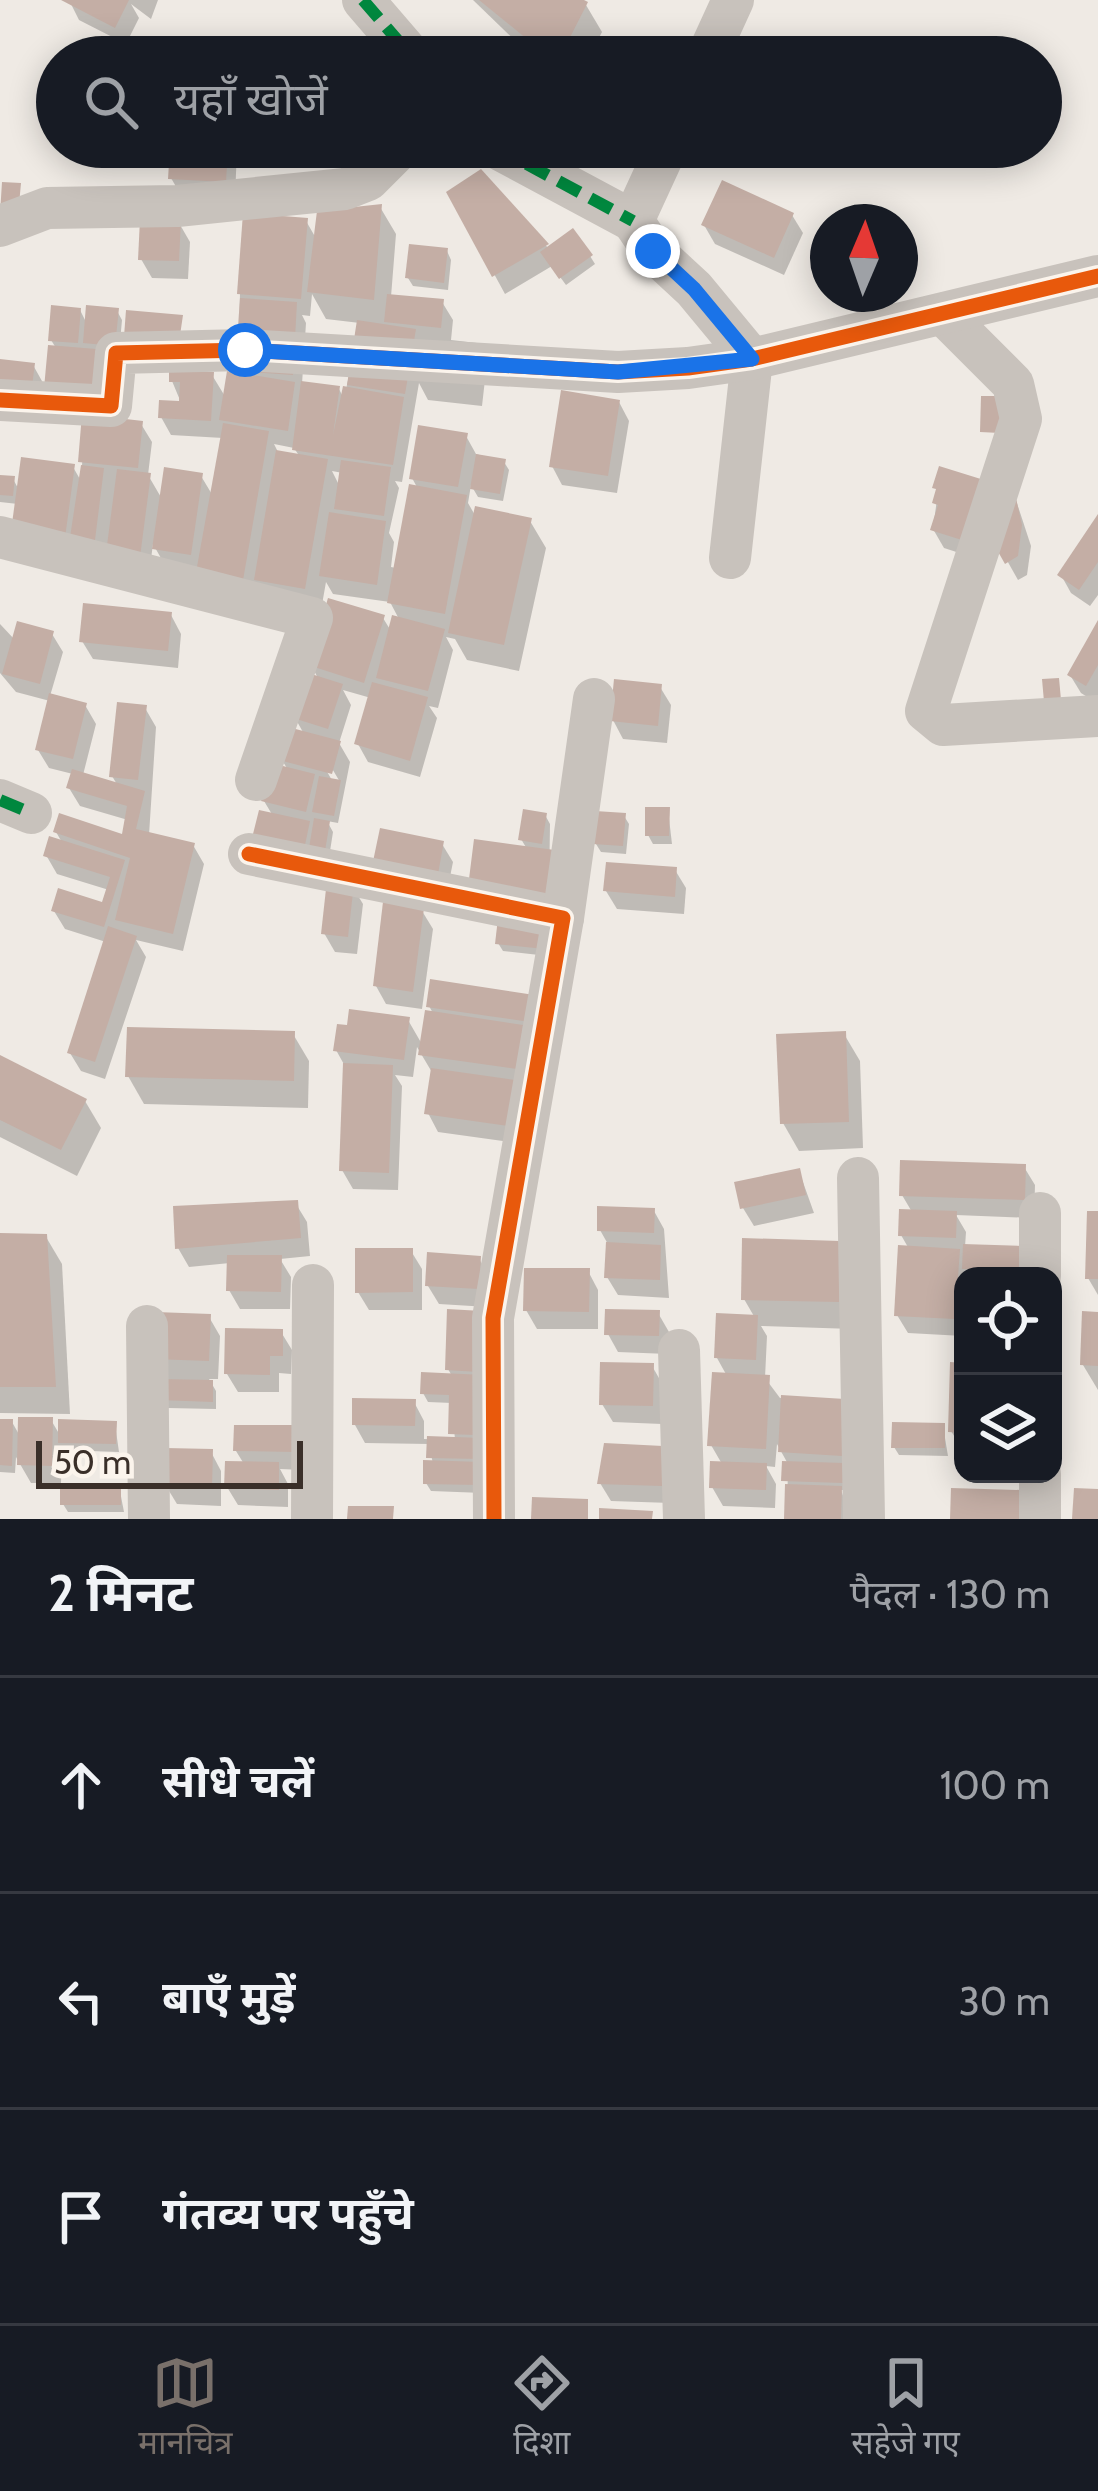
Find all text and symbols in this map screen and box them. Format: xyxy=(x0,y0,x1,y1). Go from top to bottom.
search box xyxy=(36,36,1062,168)
icon: search xyxy=(78,69,144,135)
text: यहाँ खोजें xyxy=(174,72,328,126)
north arrow xyxy=(810,204,918,312)
route end xyxy=(626,224,680,278)
route start xyxy=(218,323,272,377)
map controls xyxy=(954,1267,1062,1483)
button: locate xyxy=(954,1267,1062,1375)
button: layers xyxy=(954,1375,1062,1483)
scale bar xyxy=(36,1435,303,1488)
text: 50 m xyxy=(54,1442,131,1482)
text: 2 मिनट xyxy=(48,1562,194,1624)
text: पैदल · 130 m xyxy=(850,1570,1050,1618)
icon: ahead xyxy=(48,1752,114,1818)
text: सीधे चलें xyxy=(162,1754,314,1808)
text: 100 m xyxy=(940,1761,1050,1809)
icon: left xyxy=(48,1968,114,2034)
text: बाएँ मुड़ें xyxy=(162,1970,296,2024)
text: 30 m xyxy=(959,1977,1050,2025)
icon: arrive xyxy=(48,2184,114,2250)
text: गंतव्य पर पहुँचे xyxy=(162,2186,414,2240)
tab: मानचित्र xyxy=(138,2350,233,2467)
tab: दिशा xyxy=(509,2350,575,2467)
tab: सहेजे गए xyxy=(851,2350,960,2467)

